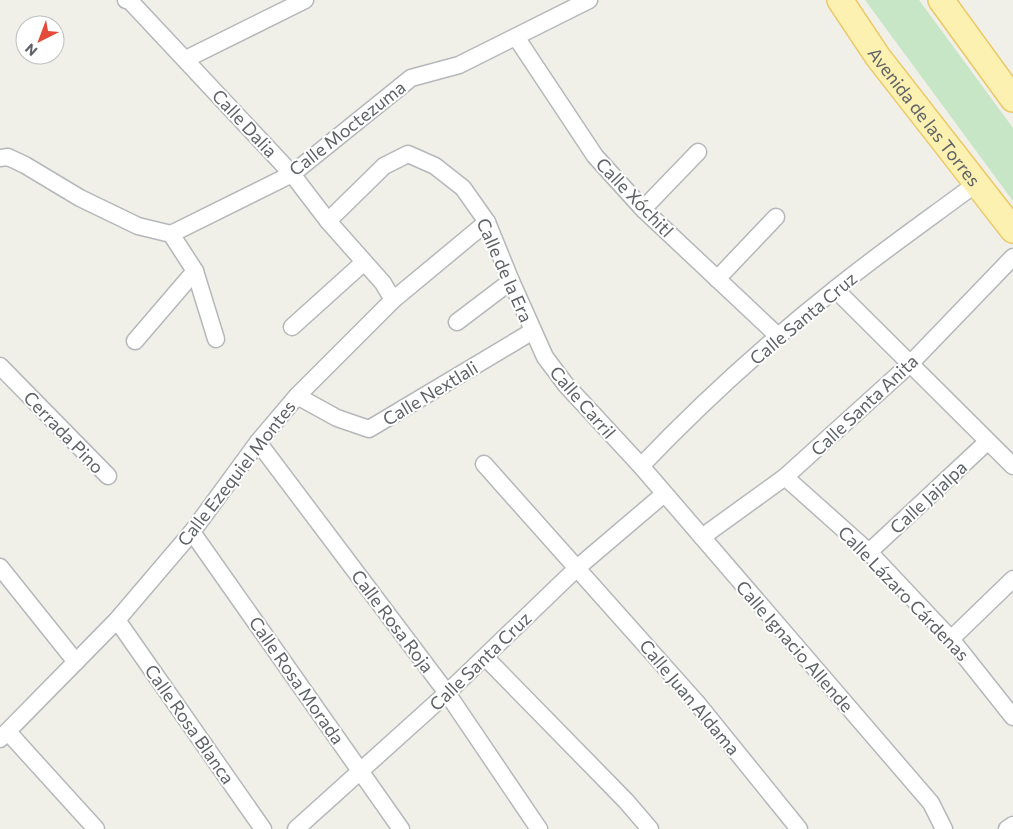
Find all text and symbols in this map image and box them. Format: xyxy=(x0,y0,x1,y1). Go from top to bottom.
north arrow xyxy=(15,15,65,65)
text: N xyxy=(21,40,41,60)
street label: Avenida de las Torres xyxy=(864,43,985,190)
street label: Calle Moctezuma xyxy=(284,76,410,180)
street label: Calle Dalia xyxy=(208,84,282,162)
street label: Calle Xóchitl xyxy=(592,153,678,241)
street label: Calle de la Era xyxy=(472,214,538,326)
street label: Calle Santa Cruz xyxy=(745,267,861,369)
street label: Calle Santa Anita xyxy=(806,350,922,460)
street label: Calle Nextlali xyxy=(378,356,482,430)
street label: Calle Carril xyxy=(545,361,621,443)
street label: Cerrada Pino xyxy=(19,386,109,478)
street label: Calle Ezequiel Montes xyxy=(172,396,300,550)
street label: Calle Jajalpa xyxy=(885,456,971,538)
street label: Calle Lázaro Cárdenas xyxy=(834,521,974,665)
street label: Calle Rosa Roja xyxy=(347,565,439,677)
street label: Calle Ignacio Allende xyxy=(732,576,858,716)
street label: Calle Santa Cruz xyxy=(425,607,535,715)
street label: Calle Rosa Morada xyxy=(245,612,349,748)
street label: Calle Juan Aldama xyxy=(635,635,745,759)
street label: Calle Rosa Blanca xyxy=(141,660,239,788)

